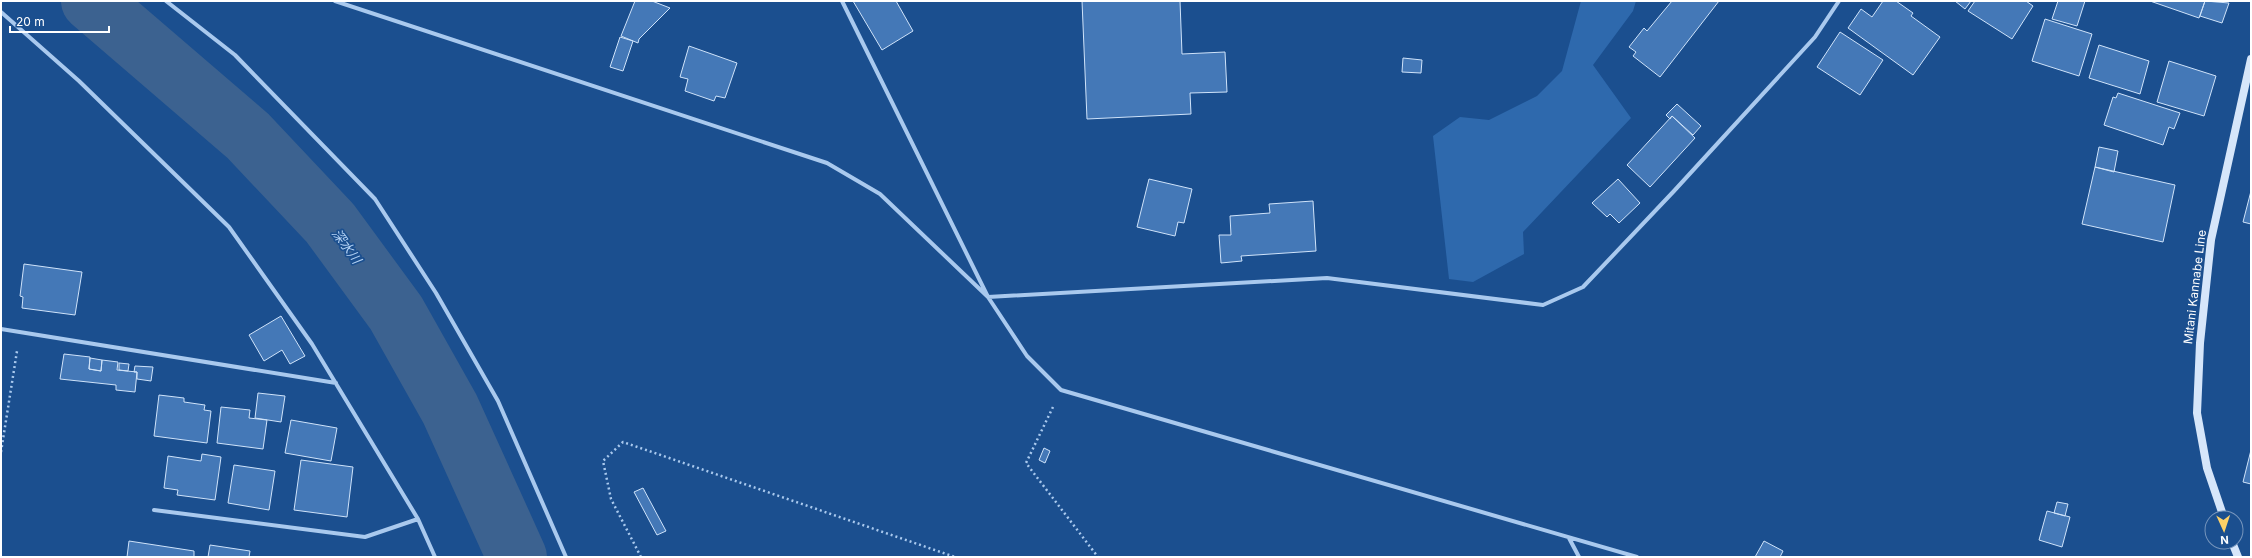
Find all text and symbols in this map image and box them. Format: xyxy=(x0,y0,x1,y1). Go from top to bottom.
scale bar xyxy=(10,8,109,34)
text: 20 m xyxy=(16,14,45,29)
water label: 深水川 xyxy=(329,226,366,268)
street label: Mitani Kannabe Line xyxy=(2180,229,2209,345)
north arrow xyxy=(2204,510,2244,550)
text: N xyxy=(2220,533,2229,547)

